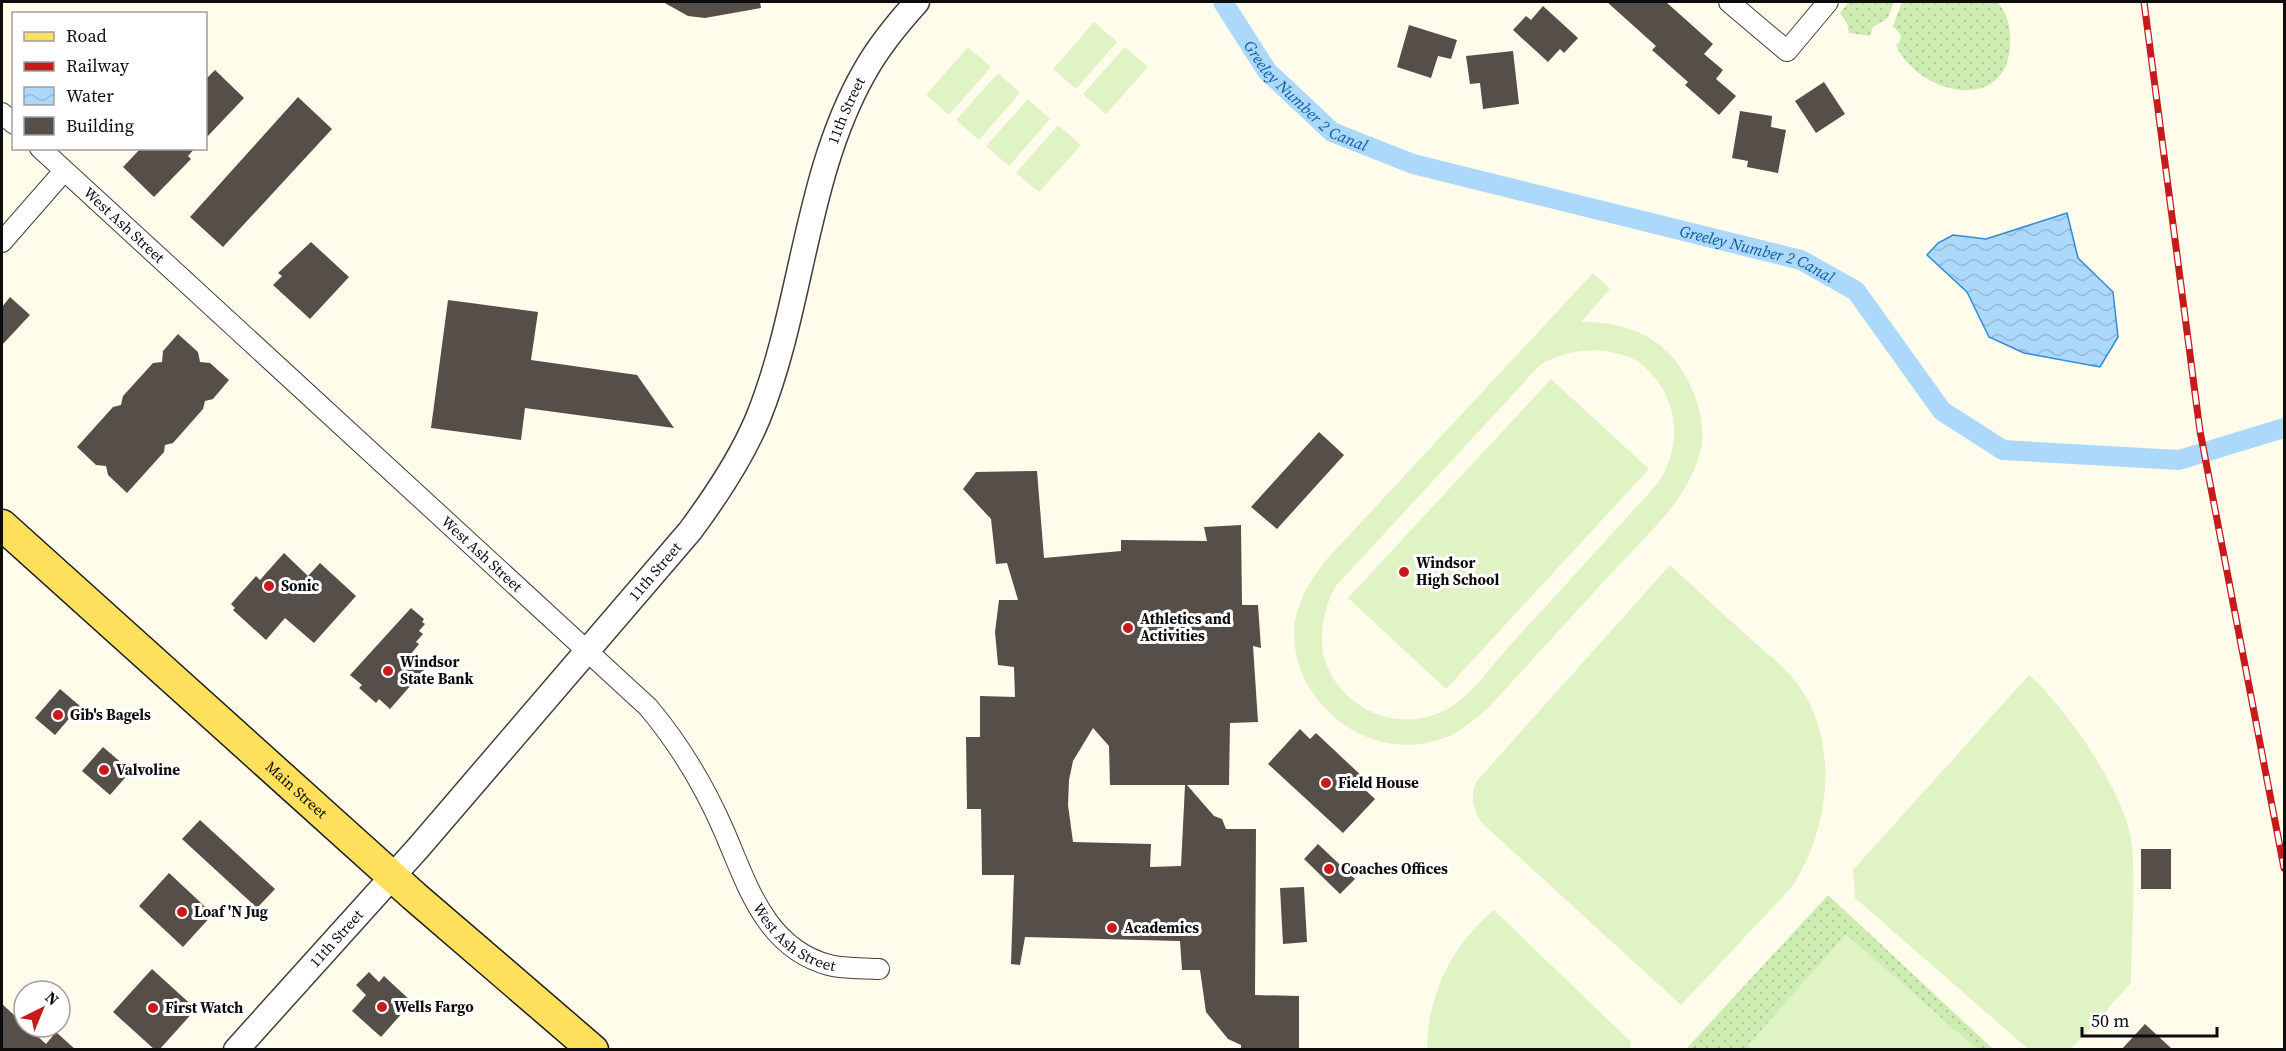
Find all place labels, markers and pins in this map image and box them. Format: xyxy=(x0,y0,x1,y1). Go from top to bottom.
place label: Windsor High School xyxy=(1416,552,1499,590)
marker: Windsor High School xyxy=(1397,565,1411,579)
place label: Sonic xyxy=(281,575,320,596)
marker: Sonic xyxy=(262,579,276,593)
place label: Athletics and Activities xyxy=(1140,608,1231,646)
marker: Athletics and Activities xyxy=(1121,621,1135,635)
place label: Windsor State Bank xyxy=(400,651,474,689)
marker: Windsor State Bank xyxy=(381,664,395,678)
place label: Gib's Bagels xyxy=(70,704,151,725)
marker: Gib's Bagels xyxy=(51,708,65,722)
place label: Valvoline xyxy=(116,759,180,780)
marker: Valvoline xyxy=(97,763,111,777)
place label: Field House xyxy=(1338,772,1419,793)
marker: Field House xyxy=(1319,776,1333,790)
place label: Coaches Offices xyxy=(1341,858,1448,879)
marker: Coaches Offices xyxy=(1322,862,1336,876)
place label: Loaf 'N Jug xyxy=(194,901,268,922)
marker: Loaf 'N Jug xyxy=(175,905,189,919)
place label: Academics xyxy=(1124,917,1199,938)
marker: Academics xyxy=(1105,921,1119,935)
place label: Wells Fargo xyxy=(394,996,474,1017)
place label: First Watch xyxy=(165,997,243,1018)
marker: Wells Fargo xyxy=(375,1000,389,1014)
marker: First Watch xyxy=(146,1001,160,1015)

